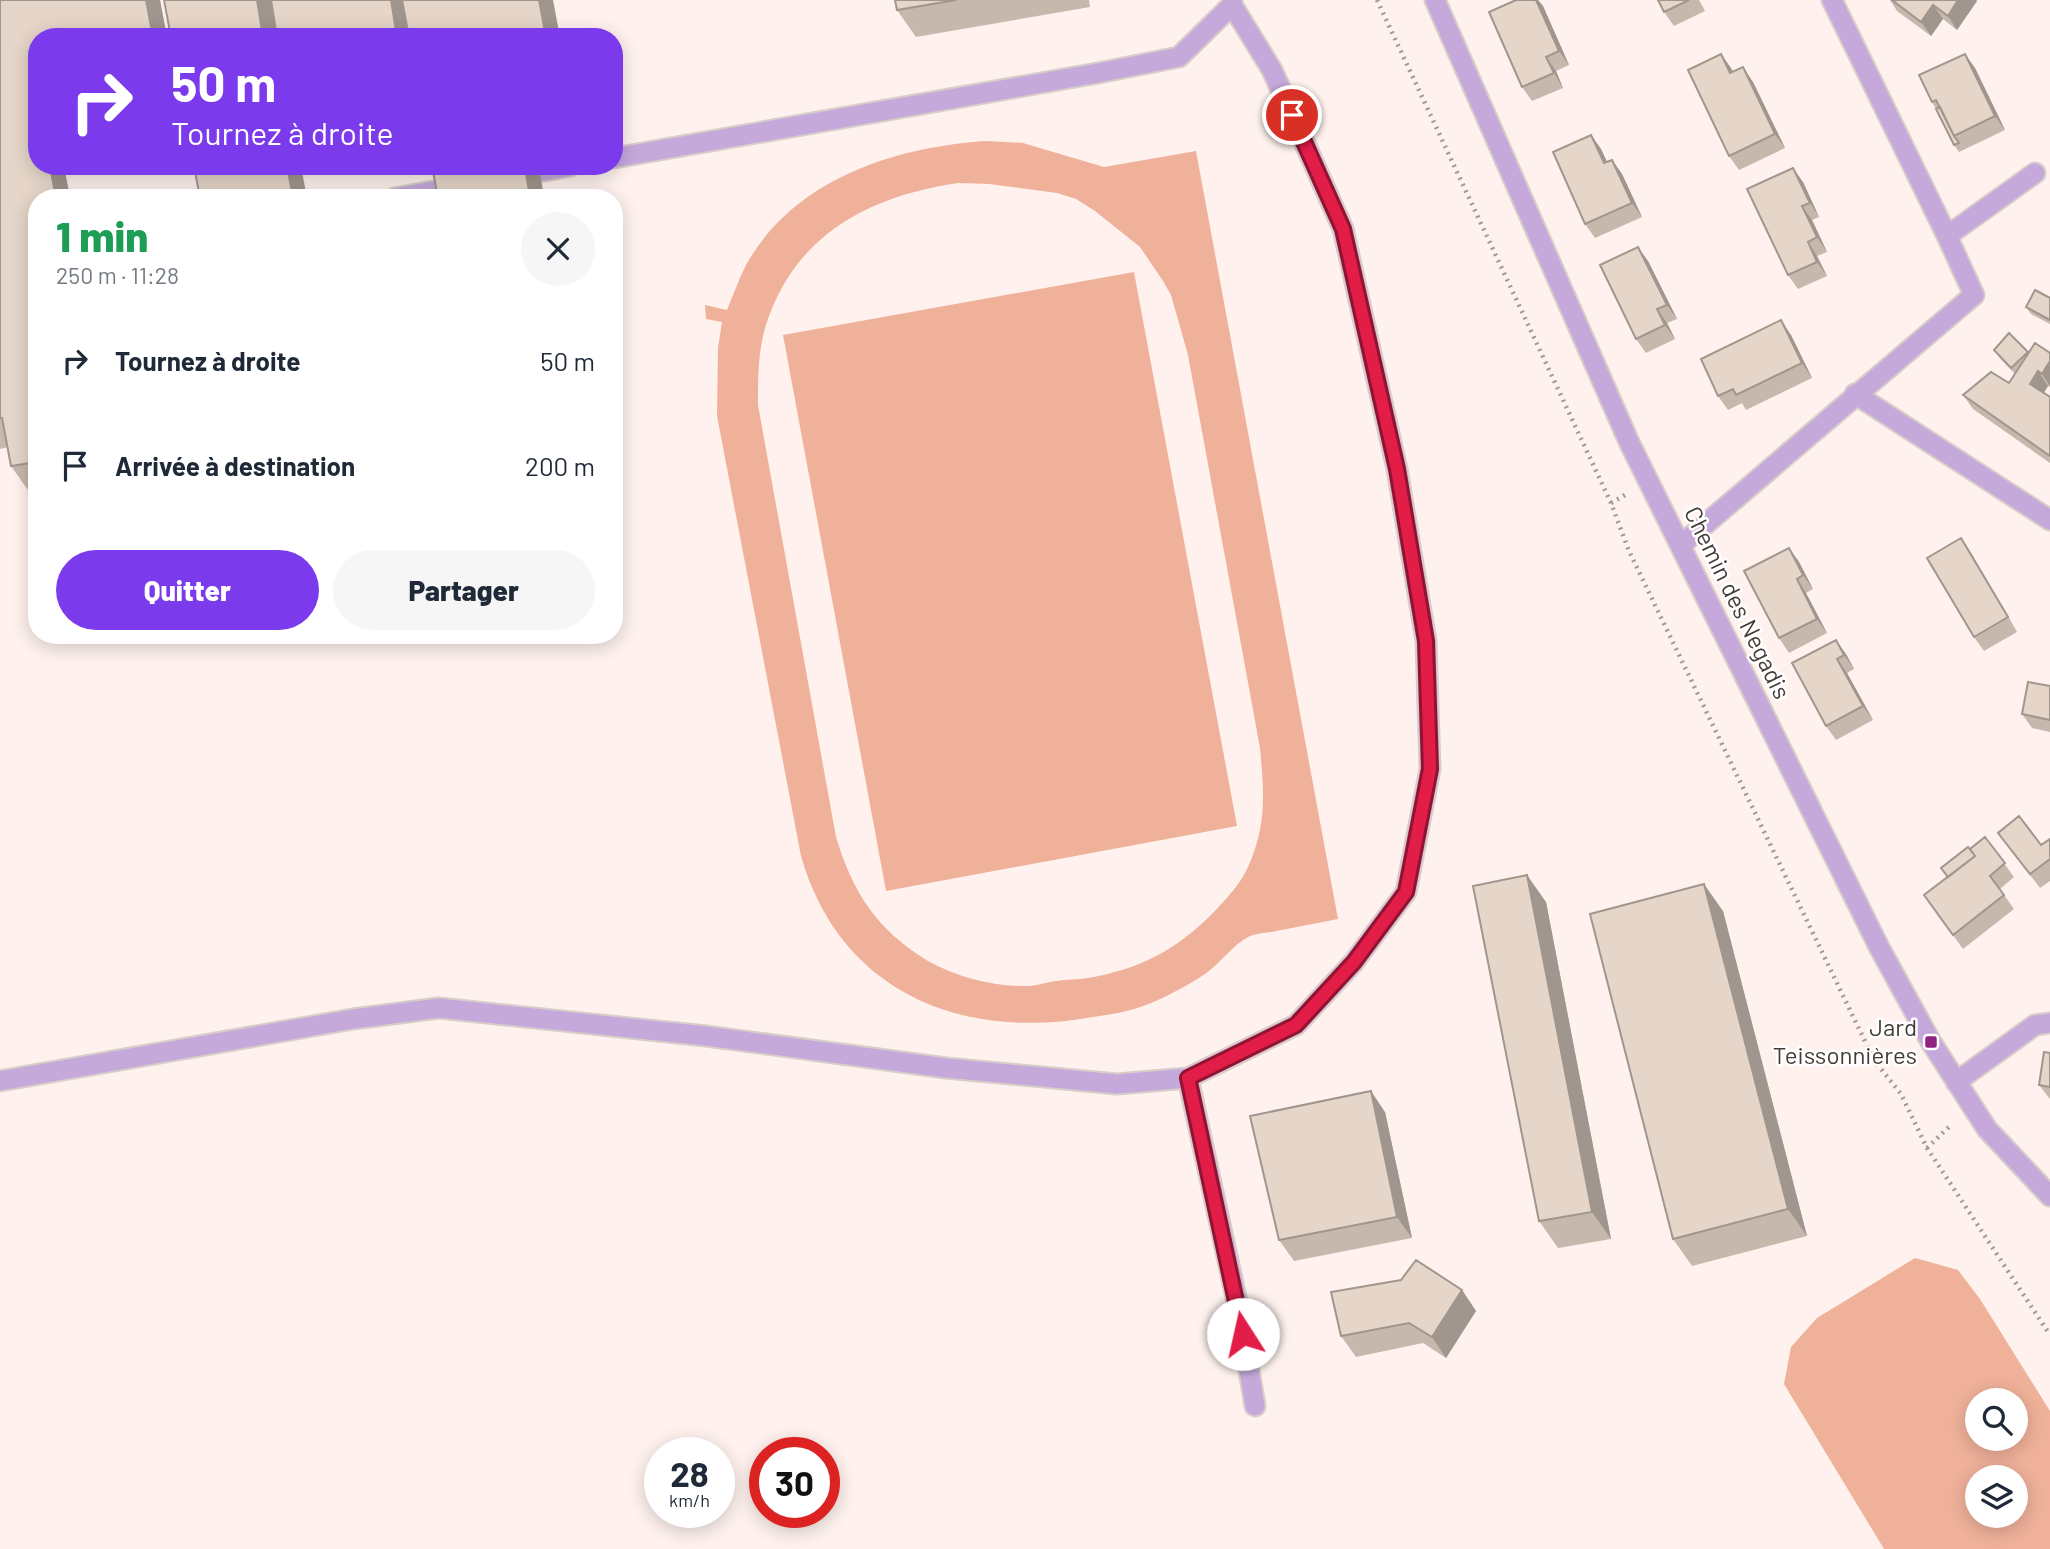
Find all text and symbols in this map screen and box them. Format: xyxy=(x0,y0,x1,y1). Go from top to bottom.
text: 50 m xyxy=(171,53,276,112)
icon: right xyxy=(56,56,147,147)
pin xyxy=(1262,85,1322,145)
icon: arrive xyxy=(1273,96,1311,134)
text: Tournez à droite xyxy=(171,113,393,151)
text: 1 min xyxy=(56,210,148,260)
button: close xyxy=(521,212,595,286)
text: 250 m · 11:28 xyxy=(56,261,179,289)
icon: right xyxy=(56,342,94,380)
text: Tournez à droite xyxy=(115,345,300,376)
text: 50 m xyxy=(540,345,595,376)
icon: arrive xyxy=(56,447,94,485)
text: Arrivée à destination xyxy=(115,450,355,481)
text: 200 m xyxy=(525,450,595,481)
street label: Chemin des Negadis xyxy=(1679,501,1798,703)
button: Quitter xyxy=(56,550,319,630)
button: Partager xyxy=(333,550,595,630)
place label: Jard Teissonnières xyxy=(1773,1012,1917,1069)
marker: Jard Teissonnières xyxy=(1923,1034,1939,1050)
position arrow xyxy=(1206,1297,1280,1371)
map controls xyxy=(1965,1388,2028,1528)
button: search xyxy=(1965,1388,2028,1451)
speed limit sign: 30 xyxy=(749,1437,840,1528)
text: 28 xyxy=(670,1452,709,1494)
button: layers xyxy=(1965,1465,2028,1528)
text: km/h xyxy=(669,1489,710,1511)

